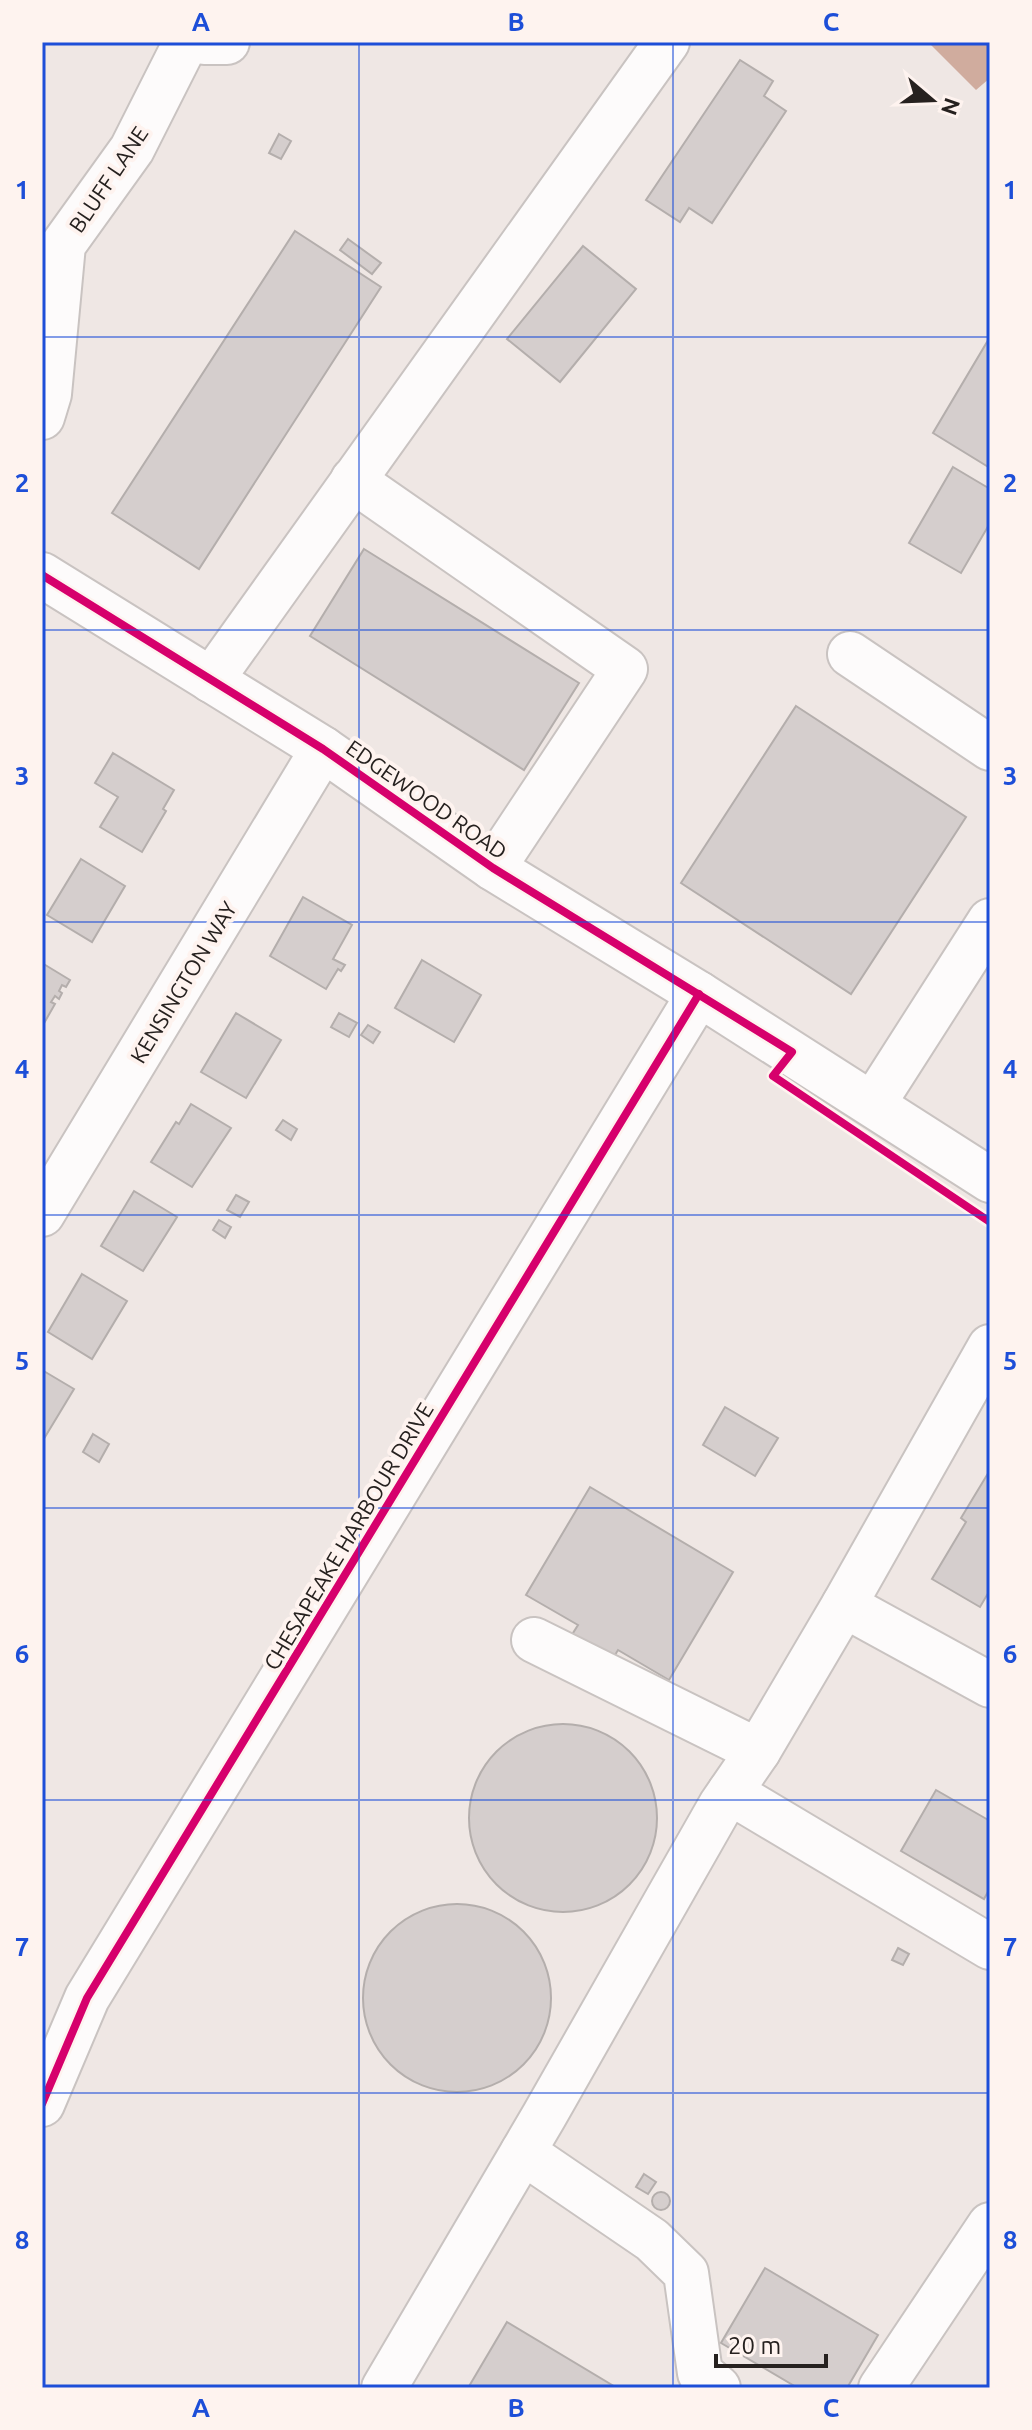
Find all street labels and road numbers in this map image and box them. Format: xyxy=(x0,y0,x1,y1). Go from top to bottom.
street label: BLUFF LANE xyxy=(63,121,153,237)
street label: EDGEWOOD ROAD xyxy=(342,734,512,864)
street label: KENSINGTON WAY xyxy=(125,896,241,1067)
street label: CHESAPEAKE HARBOUR DRIVE xyxy=(258,1398,438,1674)

